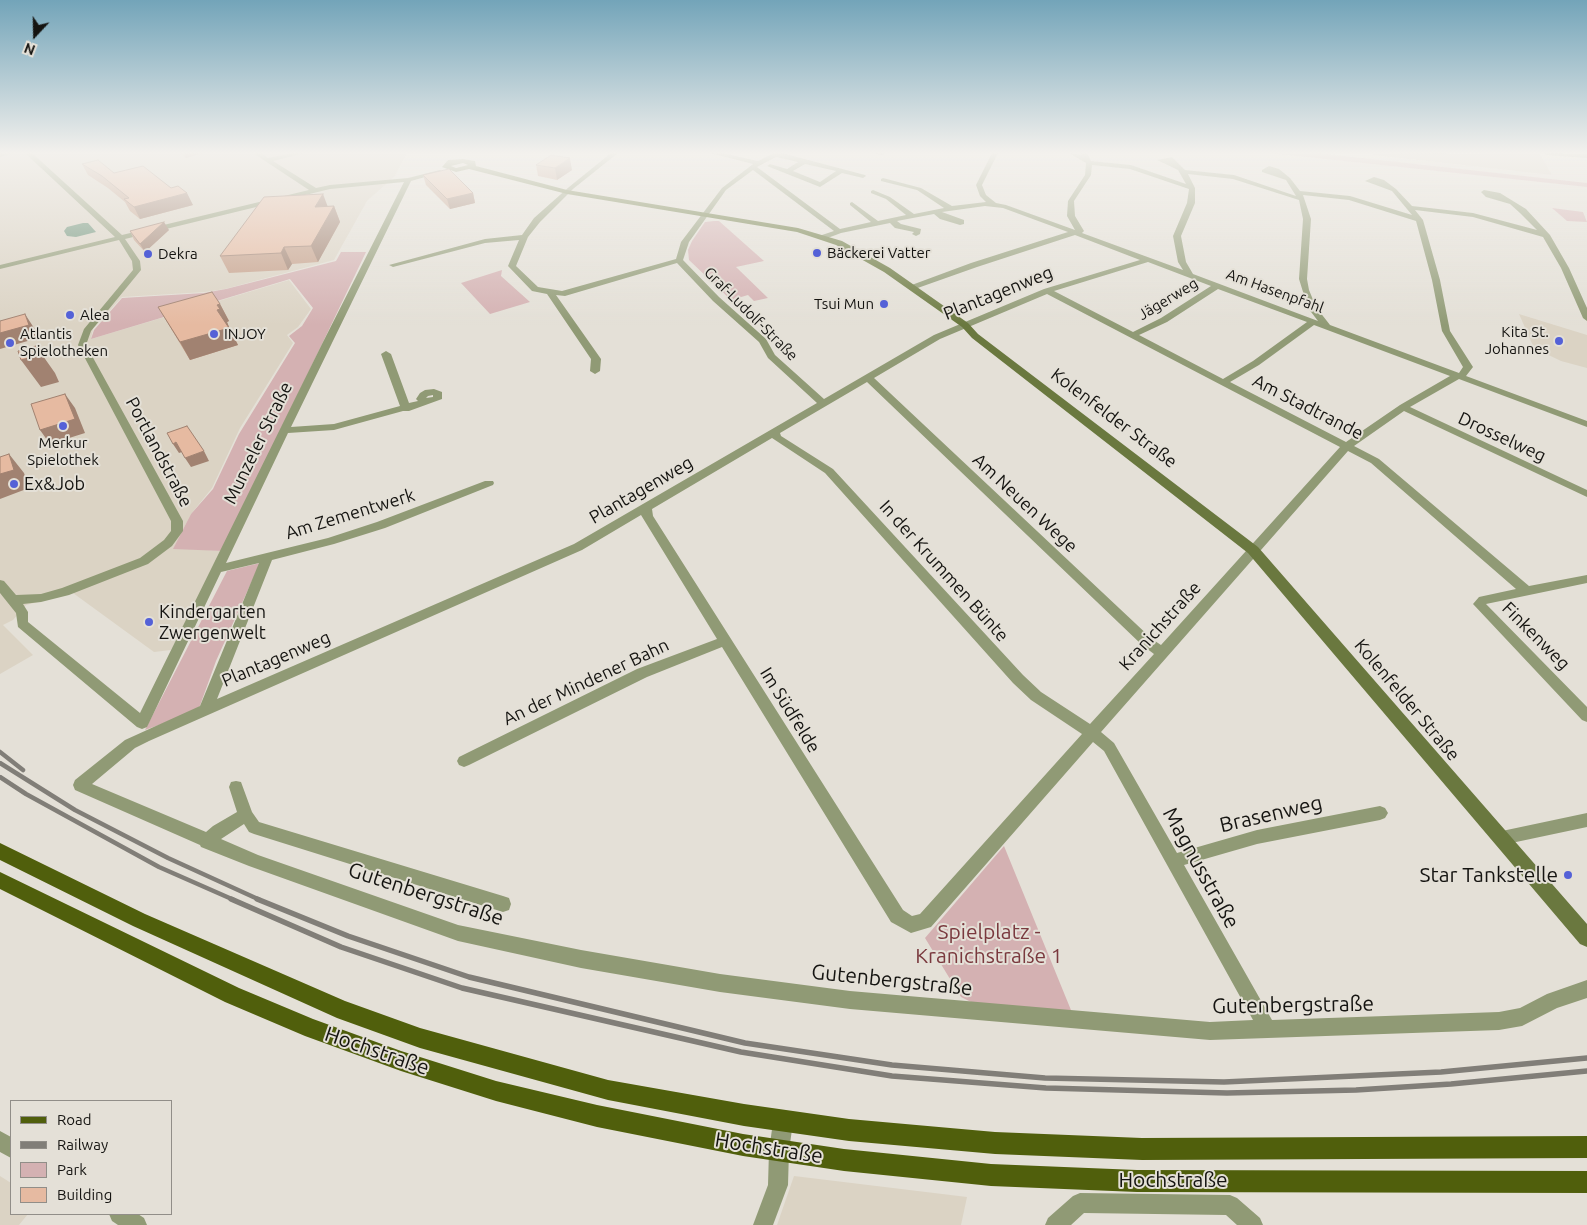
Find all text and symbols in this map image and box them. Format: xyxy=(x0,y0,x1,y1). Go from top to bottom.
north arrow xyxy=(10,10,60,60)
text: N xyxy=(22,40,37,58)
place label: Bäckerei Vatter xyxy=(827,244,931,262)
place label: Dekra xyxy=(158,245,198,263)
marker: Bäckerei Vatter xyxy=(811,247,823,259)
marker: Dekra xyxy=(142,248,154,260)
street label: Plantagenweg xyxy=(940,261,1056,325)
street label: Graf-Ludolf-Straße xyxy=(700,263,802,365)
street label: Am Hasenpfahl xyxy=(1224,265,1326,317)
street label: Jägerweg xyxy=(1135,274,1201,324)
place label: Tsui Mun xyxy=(814,295,874,313)
marker: Tsui Mun xyxy=(878,298,890,310)
place label: Alea xyxy=(80,306,110,324)
marker: Alea xyxy=(64,309,76,321)
place label: Kita St. Johannes xyxy=(1485,323,1549,358)
place label: Atlantis Spielotheken xyxy=(20,325,108,360)
place label: INJOY xyxy=(224,325,266,343)
marker: INJOY xyxy=(208,328,220,340)
marker: Kita St. Johannes xyxy=(1553,335,1565,347)
marker: Atlantis Spielotheken xyxy=(4,337,16,349)
street label: Kolenfelder Straße xyxy=(1047,364,1181,472)
street label: Am Stadtrande xyxy=(1249,370,1367,444)
street label: Munzeler Straße xyxy=(219,378,297,508)
street label: Portlandstraße xyxy=(121,393,197,511)
street label: Drosselweg xyxy=(1455,407,1549,467)
marker: Merkur Spielothek xyxy=(57,420,69,432)
place label: Merkur Spielothek xyxy=(27,434,99,469)
street label: Am Neuen Wege xyxy=(968,449,1082,557)
street label: Plantagenweg xyxy=(585,452,697,528)
place label: Ex&Job xyxy=(24,473,85,495)
marker: Ex&Job xyxy=(8,478,20,490)
street label: Am Zementwerk xyxy=(283,484,417,544)
street label: In der Krummen Bünte xyxy=(875,496,1013,646)
street label: Kranichstraße xyxy=(1114,577,1206,675)
street label: Finkenweg xyxy=(1497,597,1575,675)
place label: Kindergarten Zwergenwelt xyxy=(159,601,266,644)
marker: Kindergarten Zwergenwelt xyxy=(143,616,155,628)
street label: Plantagenweg xyxy=(218,626,334,692)
street label: An der Mindener Bahn xyxy=(500,634,672,730)
street label: Kolenfelder Straße xyxy=(1350,635,1464,765)
street label: Im Südfelde xyxy=(755,663,825,757)
street label: Brasenweg xyxy=(1217,790,1325,838)
street label: Magnusstraße xyxy=(1157,803,1245,933)
street label: Gutenbergstraße xyxy=(345,857,507,931)
place label: Star Tankstelle xyxy=(1419,862,1558,888)
marker: Star Tankstelle xyxy=(1562,869,1574,881)
park label: Spielplatz - Kranichstraße 1 xyxy=(915,919,1063,969)
street label: Gutenbergstraße xyxy=(810,959,974,1001)
street label: Gutenbergstraße xyxy=(1212,991,1374,1019)
street label: Hochstraße xyxy=(321,1021,433,1081)
legend xyxy=(10,1100,172,1215)
text: Road xyxy=(57,1111,92,1128)
street label: Hochstraße xyxy=(713,1127,825,1169)
text: Railway xyxy=(57,1136,108,1153)
text: Park xyxy=(57,1161,87,1178)
street label: Hochstraße xyxy=(1118,1167,1228,1193)
text: Building xyxy=(57,1186,112,1203)

